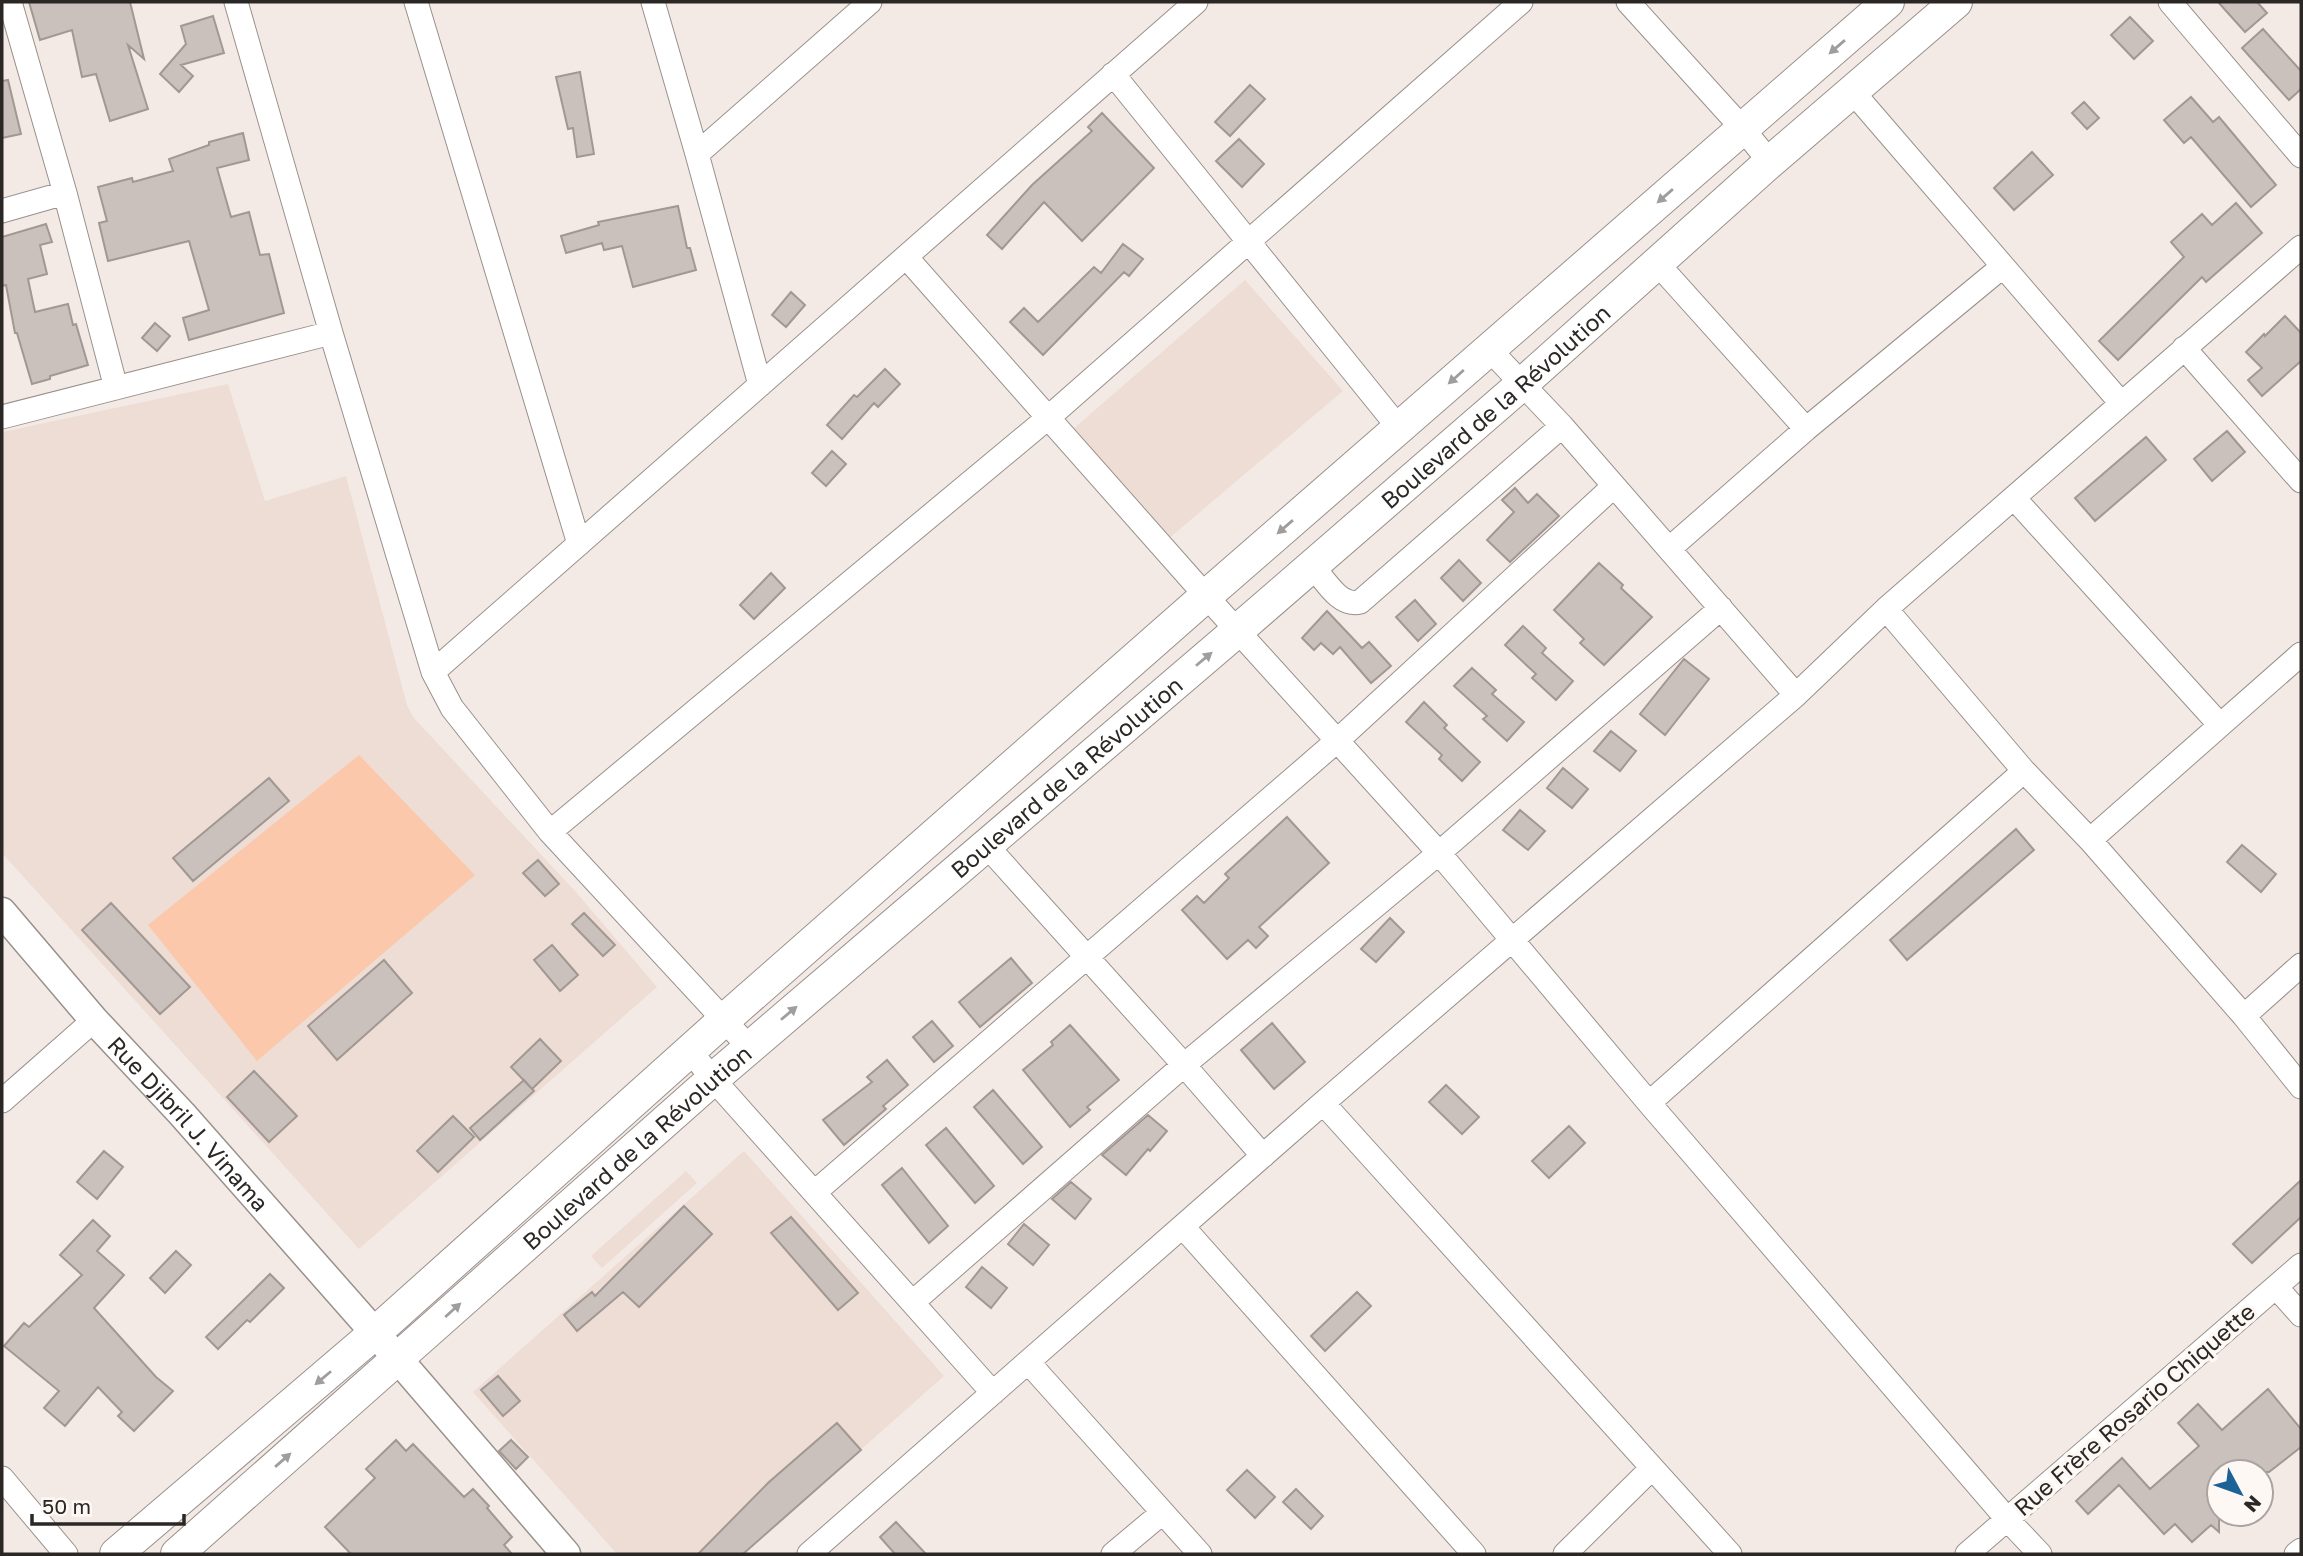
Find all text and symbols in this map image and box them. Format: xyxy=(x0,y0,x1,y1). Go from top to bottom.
one-way arrow xyxy=(1828,39,1846,55)
one-way arrow xyxy=(1657,188,1674,203)
street label: Boulevard de la Révolution xyxy=(1375,298,1616,514)
one-way arrow xyxy=(1448,369,1465,384)
one-way arrow xyxy=(1276,519,1294,535)
one-way arrow xyxy=(1196,652,1213,667)
street label: Boulevard de la Révolution xyxy=(945,670,1188,884)
one-way arrow xyxy=(781,1006,798,1021)
street label: Rue Djibril J. Vinama xyxy=(102,1030,275,1217)
street label: Boulevard de la Révolution xyxy=(517,1039,757,1255)
street label: Rue Frère Rosario Chiquette xyxy=(2008,1297,2260,1521)
one-way arrow xyxy=(444,1302,461,1318)
one-way arrow xyxy=(314,1370,332,1386)
one-way arrow xyxy=(274,1453,291,1469)
north arrow xyxy=(2205,1458,2275,1528)
scale bar xyxy=(32,1482,184,1526)
text: N xyxy=(2240,1491,2267,1517)
text: 50 m xyxy=(42,1493,91,1519)

